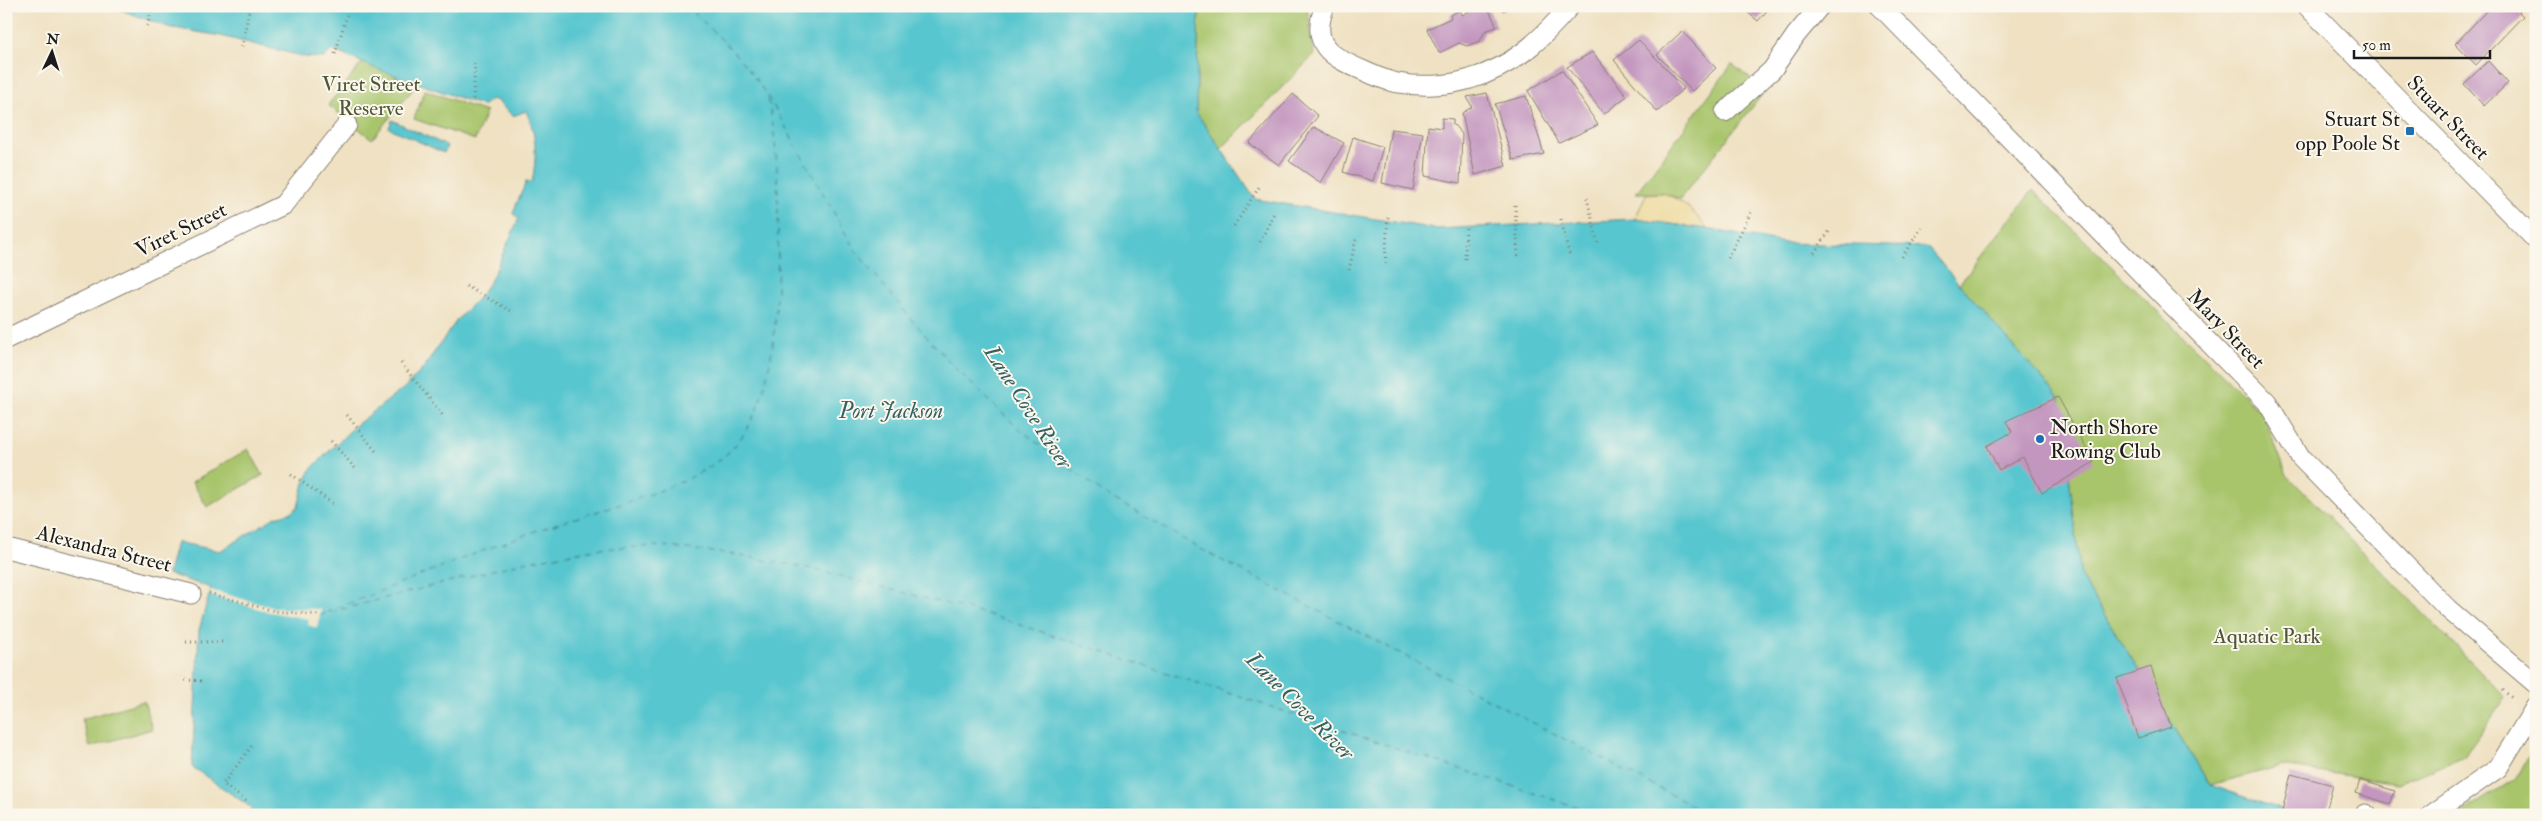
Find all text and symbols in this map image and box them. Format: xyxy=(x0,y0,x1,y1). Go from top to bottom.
north arrow xyxy=(28,28,78,78)
scale bar xyxy=(2354,28,2491,60)
text: N xyxy=(45,31,60,48)
text: 50 m xyxy=(2362,36,2391,55)
street label: Stuart Street xyxy=(2401,70,2495,166)
park label: Viret Street Reserve xyxy=(322,71,421,122)
place label: Stuart St opp Poole St xyxy=(2295,106,2400,157)
marker: Stuart St opp Poole St xyxy=(2404,125,2416,137)
street label: Viret Street xyxy=(131,196,231,264)
street label: Mary Street xyxy=(2181,283,2271,375)
water label: Lane Cove River xyxy=(977,339,1079,476)
water label: Port Jackson xyxy=(838,397,943,425)
place label: North Shore Rowing Club xyxy=(2050,414,2161,465)
marker: North Shore Rowing Club xyxy=(2034,433,2046,445)
street label: Alexandra Street xyxy=(33,519,174,579)
park label: Aquatic Park xyxy=(2212,623,2321,650)
water label: Lane Cove River xyxy=(1239,645,1361,767)

